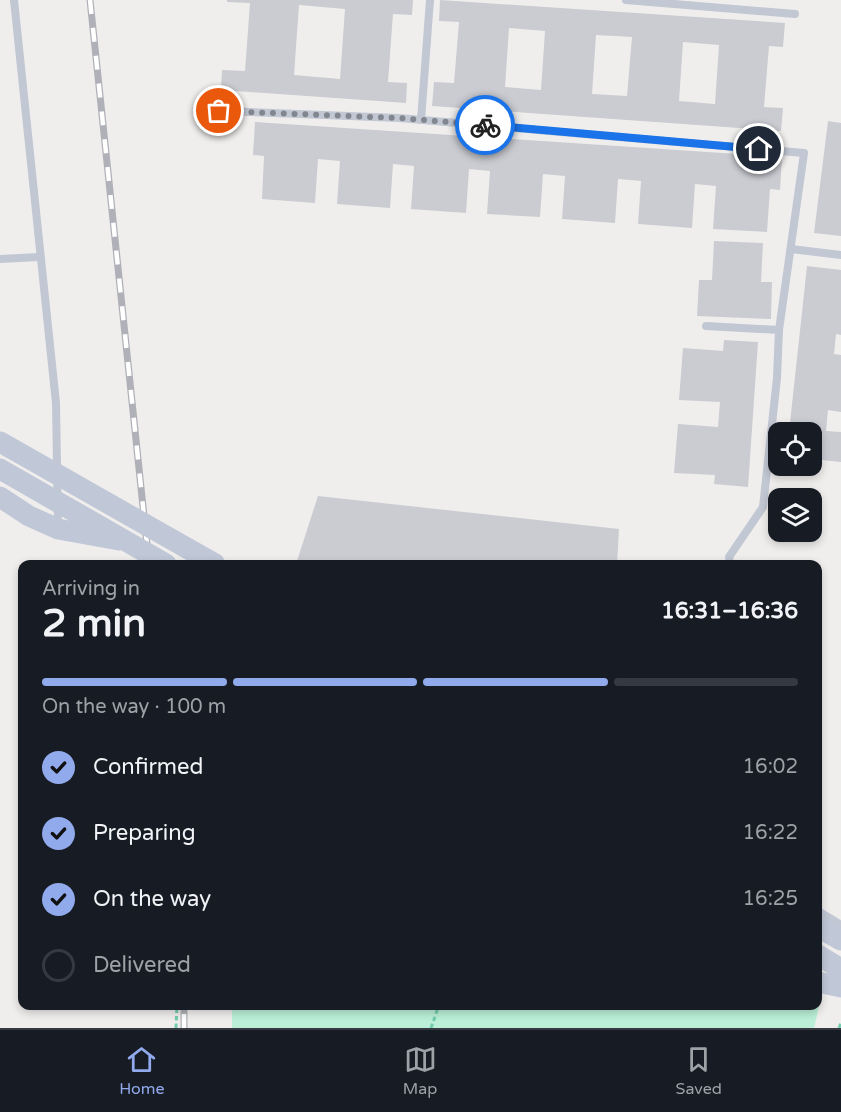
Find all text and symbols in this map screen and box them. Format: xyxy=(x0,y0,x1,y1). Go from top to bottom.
pin xyxy=(193,85,244,136)
icon: bag xyxy=(202,94,235,127)
courier xyxy=(455,95,515,155)
icon: bike xyxy=(469,109,502,142)
pin xyxy=(733,123,784,174)
icon: home xyxy=(742,132,775,165)
map controls xyxy=(768,422,822,542)
button: locate xyxy=(768,422,822,476)
button: layers xyxy=(768,488,822,542)
text: Arriving in xyxy=(42,577,140,601)
text: 16:31–16:36 xyxy=(661,598,798,624)
text: 2 min xyxy=(42,600,146,647)
text: On the way · 100 m xyxy=(42,695,226,719)
icon: check xyxy=(42,751,75,784)
text: Confirmed xyxy=(93,754,203,780)
text: 16:02 xyxy=(743,755,798,779)
icon: check xyxy=(42,817,75,850)
text: Preparing xyxy=(93,820,196,846)
text: 16:22 xyxy=(743,821,798,845)
icon: check xyxy=(42,883,75,916)
text: On the way xyxy=(93,886,211,912)
text: 16:25 xyxy=(743,887,798,911)
text: Delivered xyxy=(93,952,191,978)
tab: Home xyxy=(119,1043,164,1099)
tab: Map xyxy=(403,1043,437,1099)
tab: Saved xyxy=(676,1043,722,1099)

